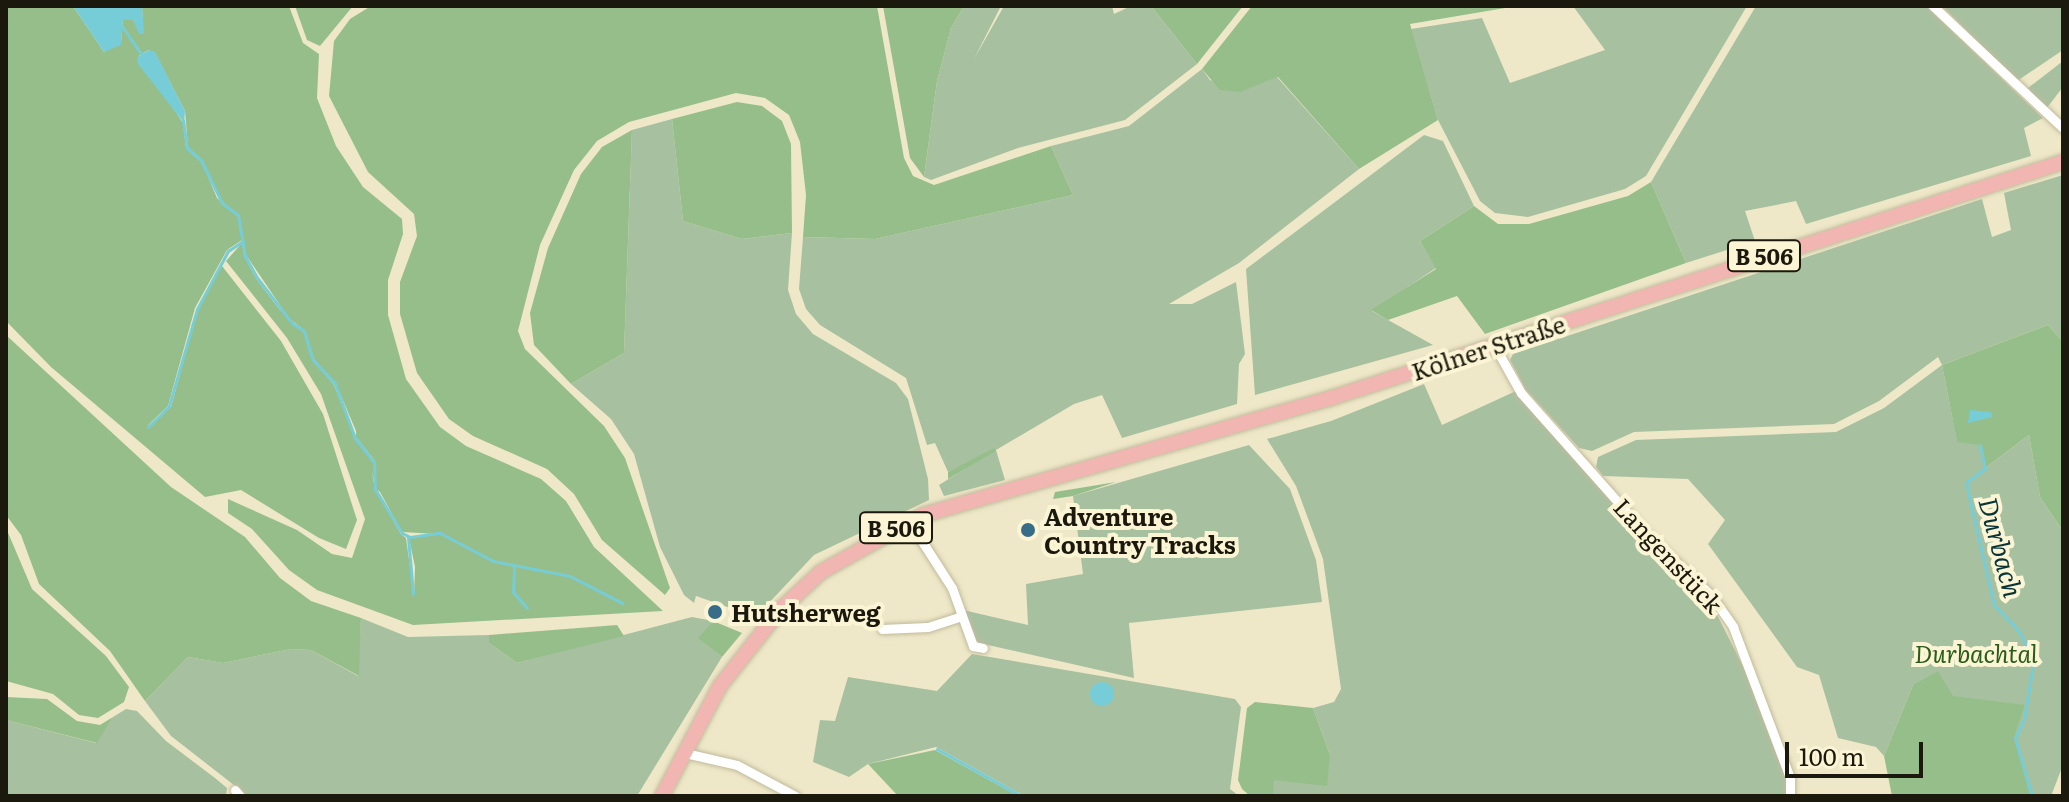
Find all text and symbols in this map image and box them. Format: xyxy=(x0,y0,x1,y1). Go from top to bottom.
road number: B 506 xyxy=(1726,238,1802,274)
street label: Kölner Straße xyxy=(1408,309,1568,385)
street label: Langenstück xyxy=(1609,492,1729,618)
water label: Durbach xyxy=(1974,494,2030,600)
place label: Adventure Country Tracks xyxy=(1044,502,1236,558)
road number: B 506 xyxy=(858,510,934,546)
marker: Adventure Country Tracks xyxy=(1019,521,1037,539)
place label: Hutsherweg xyxy=(731,598,881,626)
marker: Hutsherweg xyxy=(706,603,724,621)
park label: Durbachtal xyxy=(1914,639,2038,667)
scale bar xyxy=(1789,726,1927,776)
text: 100 m xyxy=(1799,738,1865,773)

